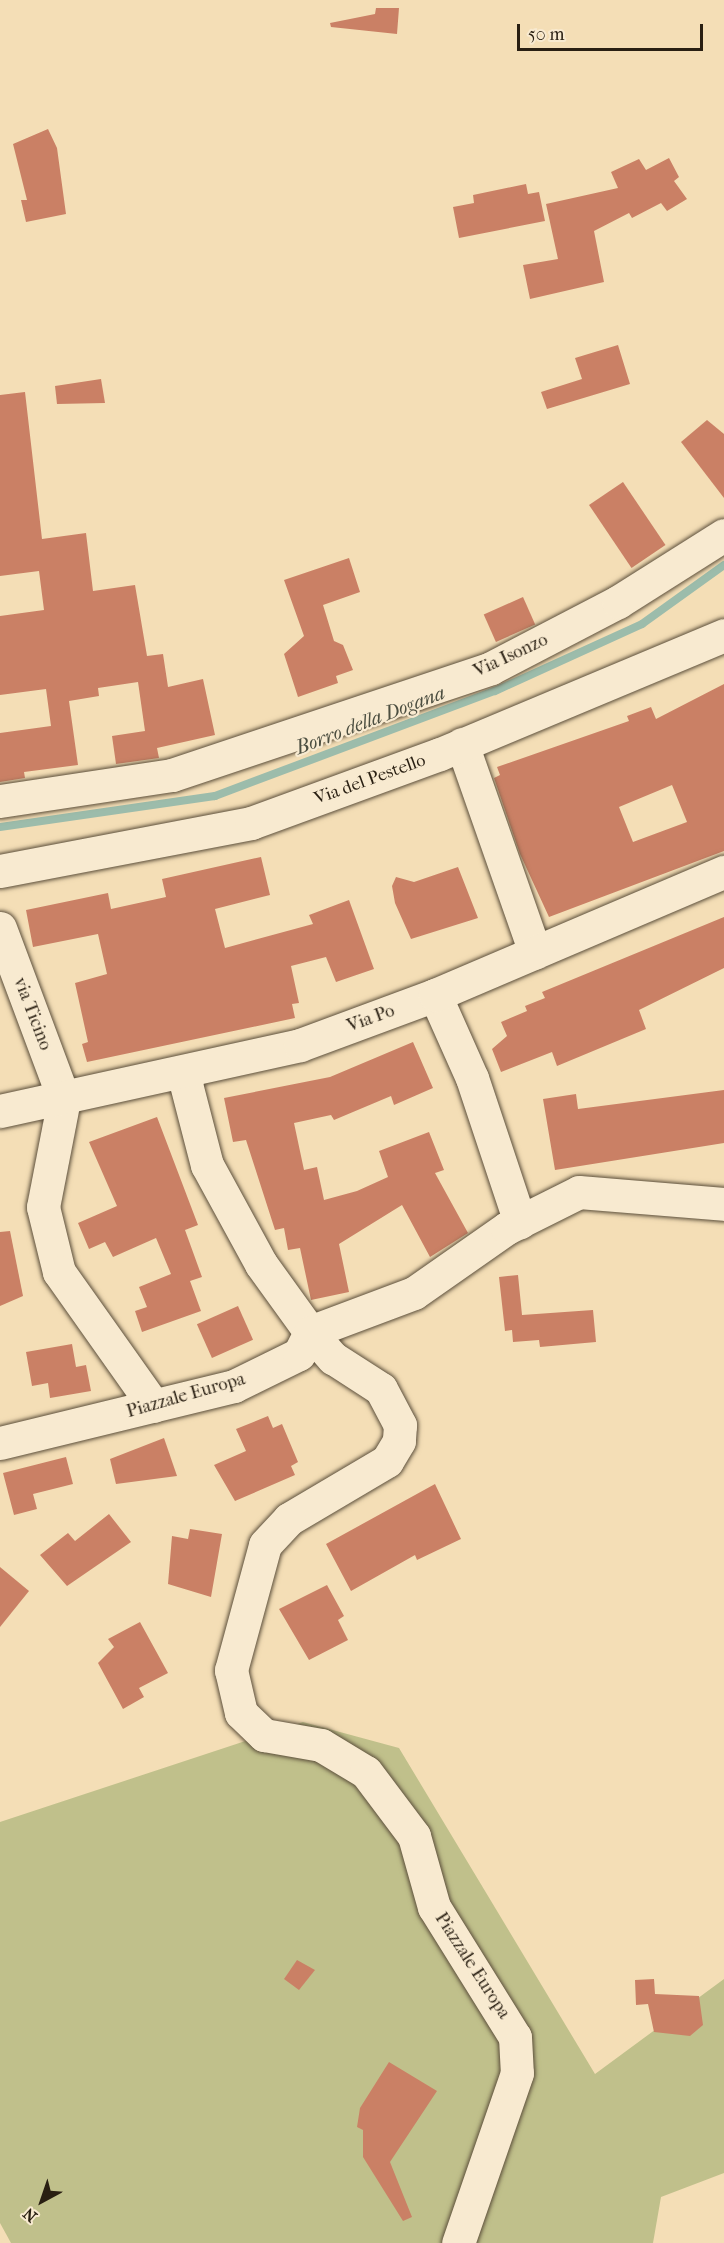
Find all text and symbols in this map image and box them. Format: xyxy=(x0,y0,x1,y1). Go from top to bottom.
scale bar xyxy=(520,12,706,50)
text: 50 m xyxy=(528,24,564,45)
street label: Via Isonzo xyxy=(470,629,552,683)
water label: Borro della Dogana xyxy=(292,680,448,760)
street label: Via del Pestello xyxy=(311,750,429,810)
street label: via Ticino xyxy=(8,975,56,1053)
street label: Via Po xyxy=(344,1001,398,1037)
street label: Piazzale Europa xyxy=(124,1369,248,1423)
street label: Piazzale Europa xyxy=(430,1909,514,2023)
north arrow xyxy=(12,2171,72,2231)
text: N xyxy=(19,2204,41,2226)

